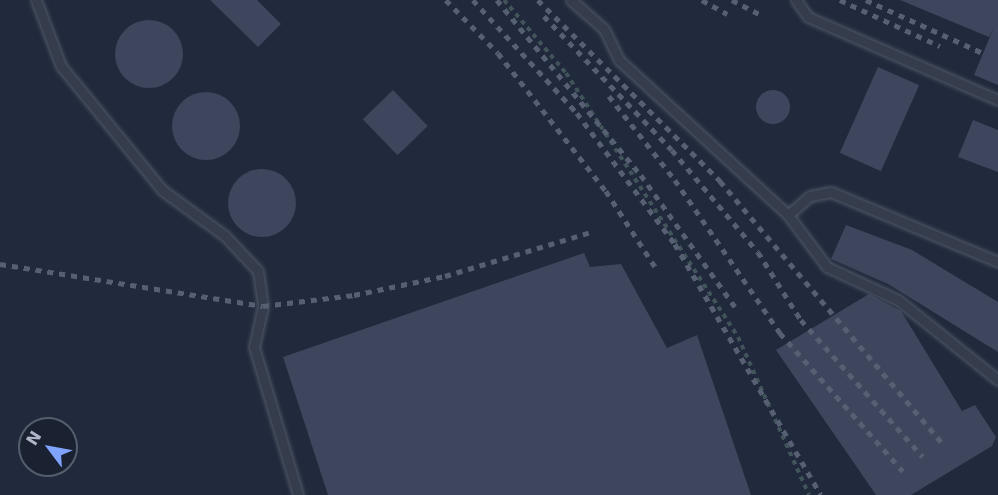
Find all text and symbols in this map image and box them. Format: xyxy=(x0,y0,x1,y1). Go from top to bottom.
north arrow xyxy=(18,417,78,477)
text: N xyxy=(22,428,46,449)

